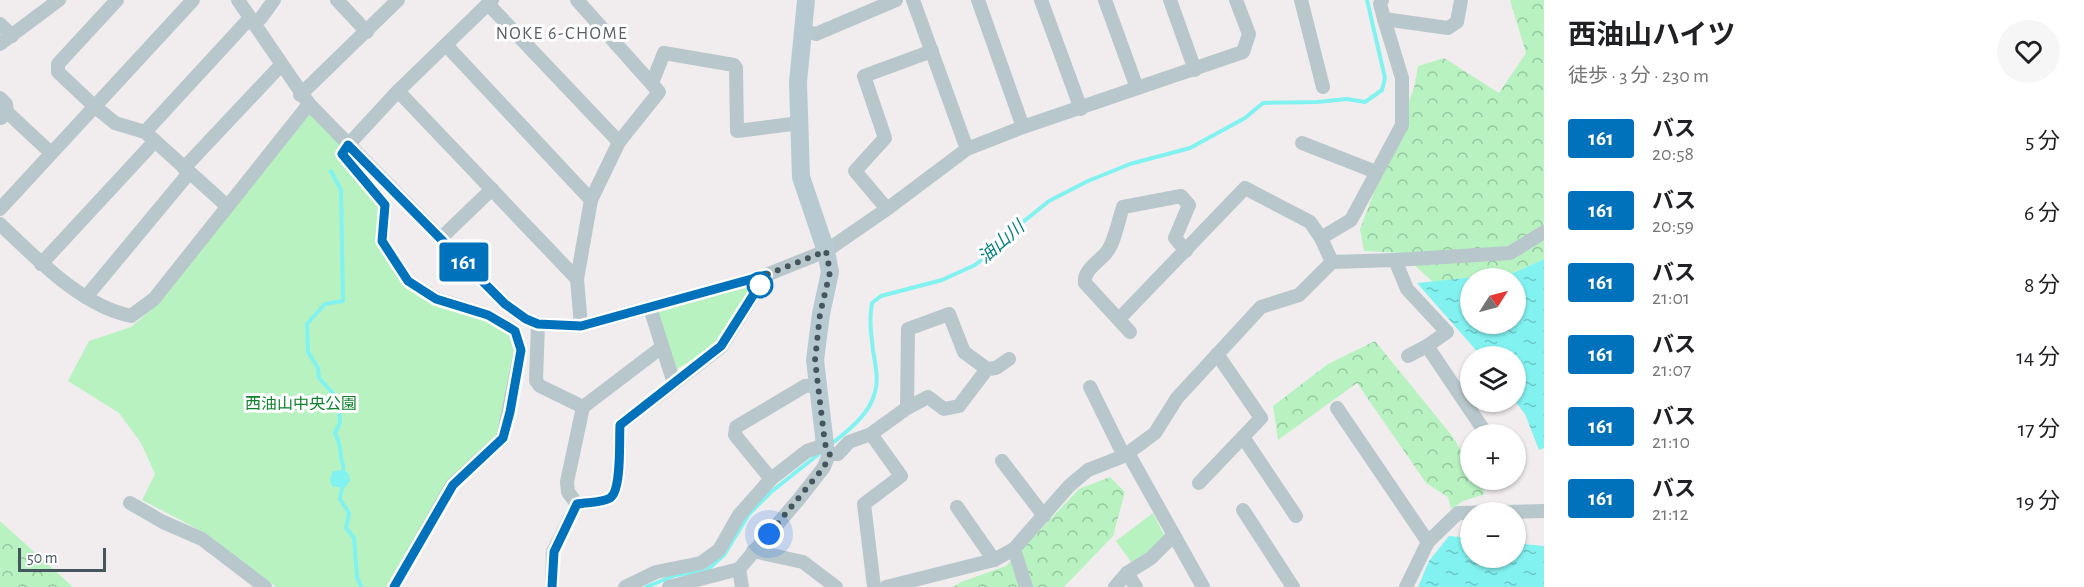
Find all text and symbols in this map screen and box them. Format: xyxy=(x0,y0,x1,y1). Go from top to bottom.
button: heart xyxy=(1997,20,2060,83)
text: 西油山ハイツ xyxy=(1568,22,1735,50)
district label: NOKE 6-CHOME xyxy=(496,25,628,43)
text: 徒歩 · 3 分 · 230 m xyxy=(1568,66,1709,86)
text: バス xyxy=(1652,118,1696,140)
text: 161 xyxy=(1588,128,1614,149)
text: 5 分 xyxy=(2025,130,2060,152)
text: 20:58 xyxy=(1652,144,1694,164)
text: バス xyxy=(1652,190,1696,212)
text: 161 xyxy=(1588,200,1614,221)
text: 6 分 xyxy=(2024,202,2060,224)
water label: 油山川 xyxy=(974,215,1029,267)
text: 20:59 xyxy=(1652,216,1694,236)
line badge: 161 xyxy=(430,242,498,282)
text: 161 xyxy=(451,252,477,273)
text: バス xyxy=(1652,262,1696,284)
north arrow xyxy=(1460,268,1526,334)
map controls xyxy=(1460,268,1526,568)
unlabelled marker xyxy=(747,272,773,298)
text: 161 xyxy=(1588,272,1614,293)
text: 8 分 xyxy=(2024,274,2060,296)
text: 21:01 xyxy=(1652,288,1690,308)
text: バス xyxy=(1652,334,1696,356)
text: 161 xyxy=(1588,344,1614,365)
button: layers xyxy=(1460,346,1526,412)
text: 14 分 xyxy=(2016,346,2060,368)
text: 21:07 xyxy=(1652,360,1691,380)
park label: 西油山中央公園 xyxy=(245,395,357,412)
text: バス xyxy=(1652,406,1696,428)
text: 161 xyxy=(1588,416,1614,437)
text: 17 分 xyxy=(2018,418,2060,440)
button: + xyxy=(1460,424,1526,490)
text: 21:10 xyxy=(1652,432,1690,452)
text: バス xyxy=(1652,478,1696,500)
text: 161 xyxy=(1588,488,1614,509)
text: 19 分 xyxy=(2016,490,2060,512)
button: − xyxy=(1460,502,1526,568)
text: 21:12 xyxy=(1652,504,1689,524)
your location xyxy=(754,519,784,549)
scale bar xyxy=(18,545,106,572)
text: 50 m xyxy=(27,550,58,566)

